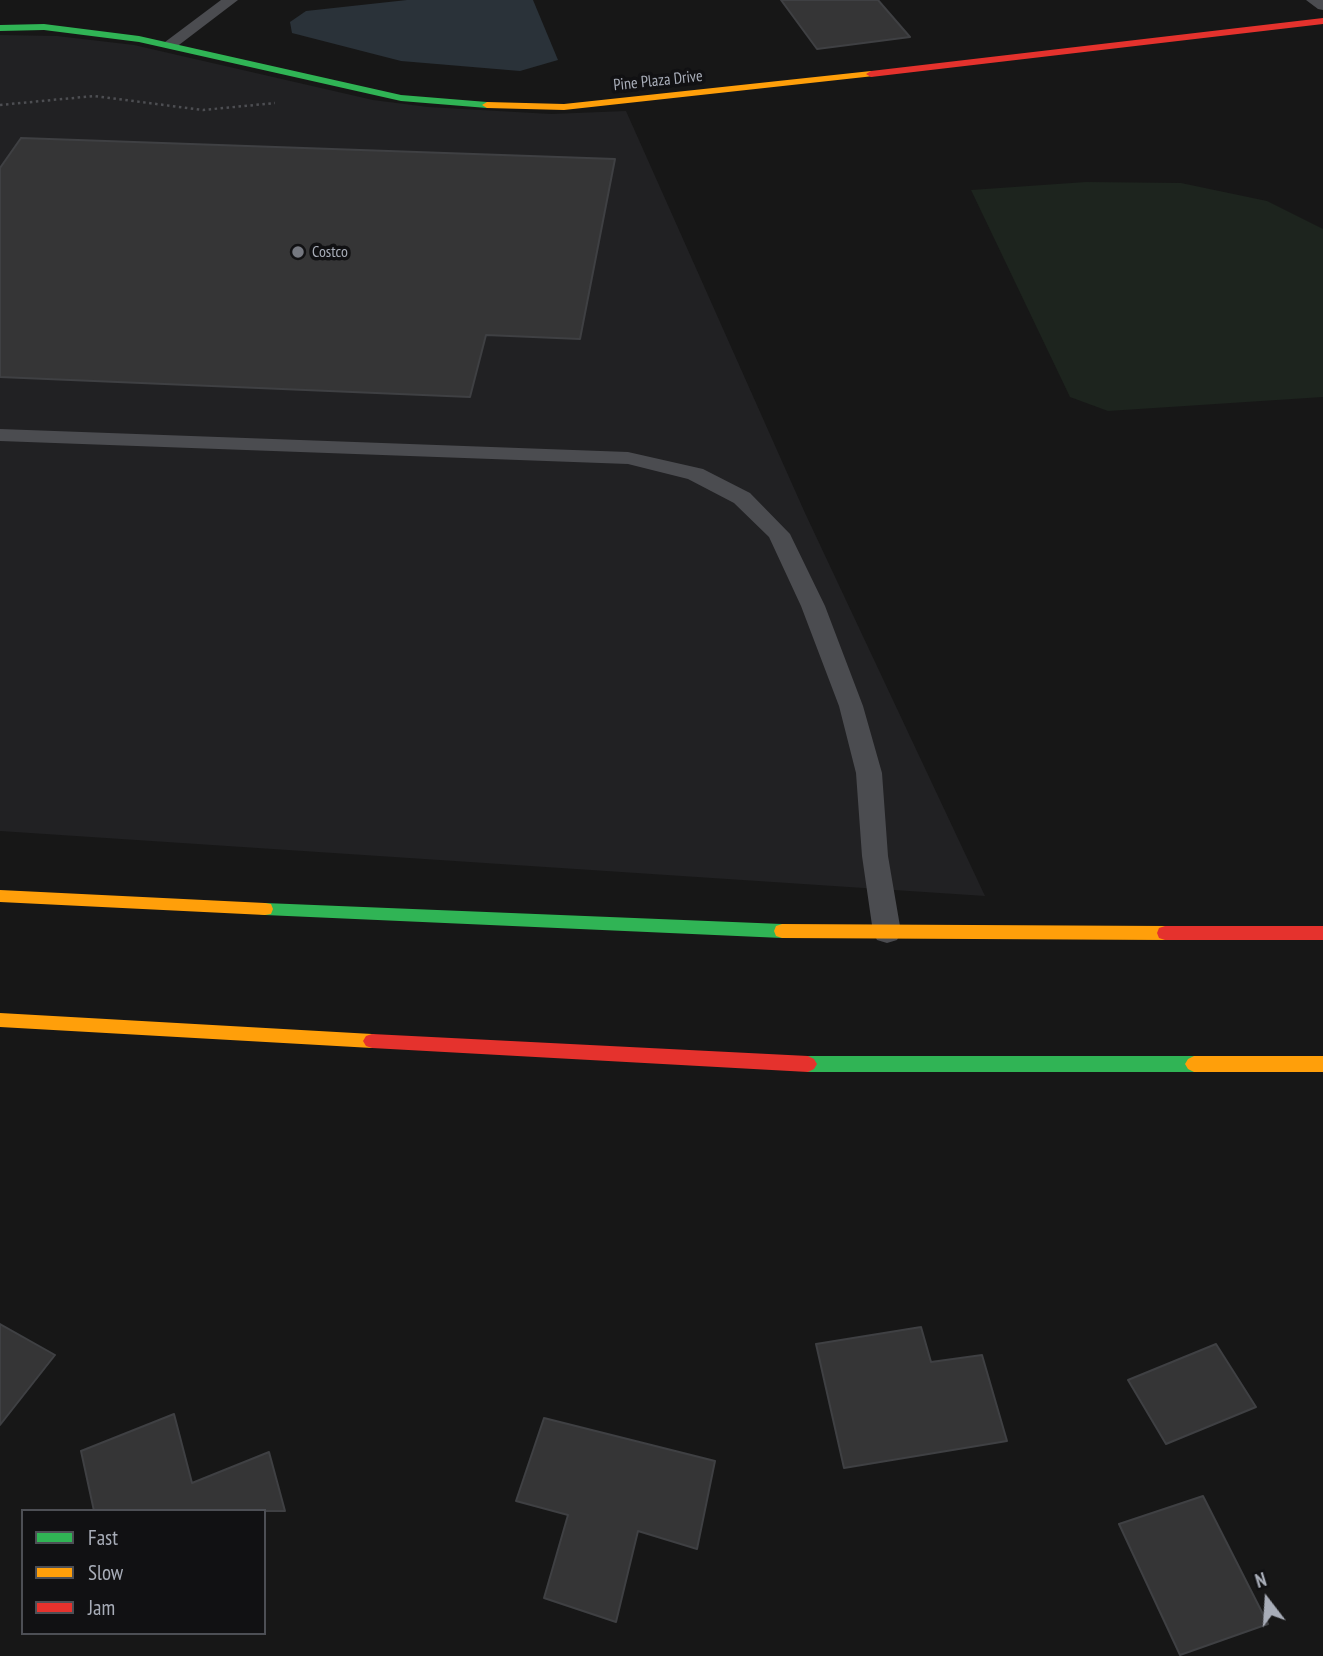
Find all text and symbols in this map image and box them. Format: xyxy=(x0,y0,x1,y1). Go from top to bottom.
street label: Pine Plaza Drive xyxy=(612,67,704,95)
place label: Costco xyxy=(312,242,348,262)
marker: Costco xyxy=(290,244,306,260)
legend xyxy=(21,1509,266,1635)
text: Fast xyxy=(88,1524,118,1551)
text: Slow xyxy=(88,1559,123,1586)
north arrow xyxy=(1232,1565,1302,1635)
text: N xyxy=(1252,1567,1269,1593)
text: Jam xyxy=(88,1594,115,1621)

